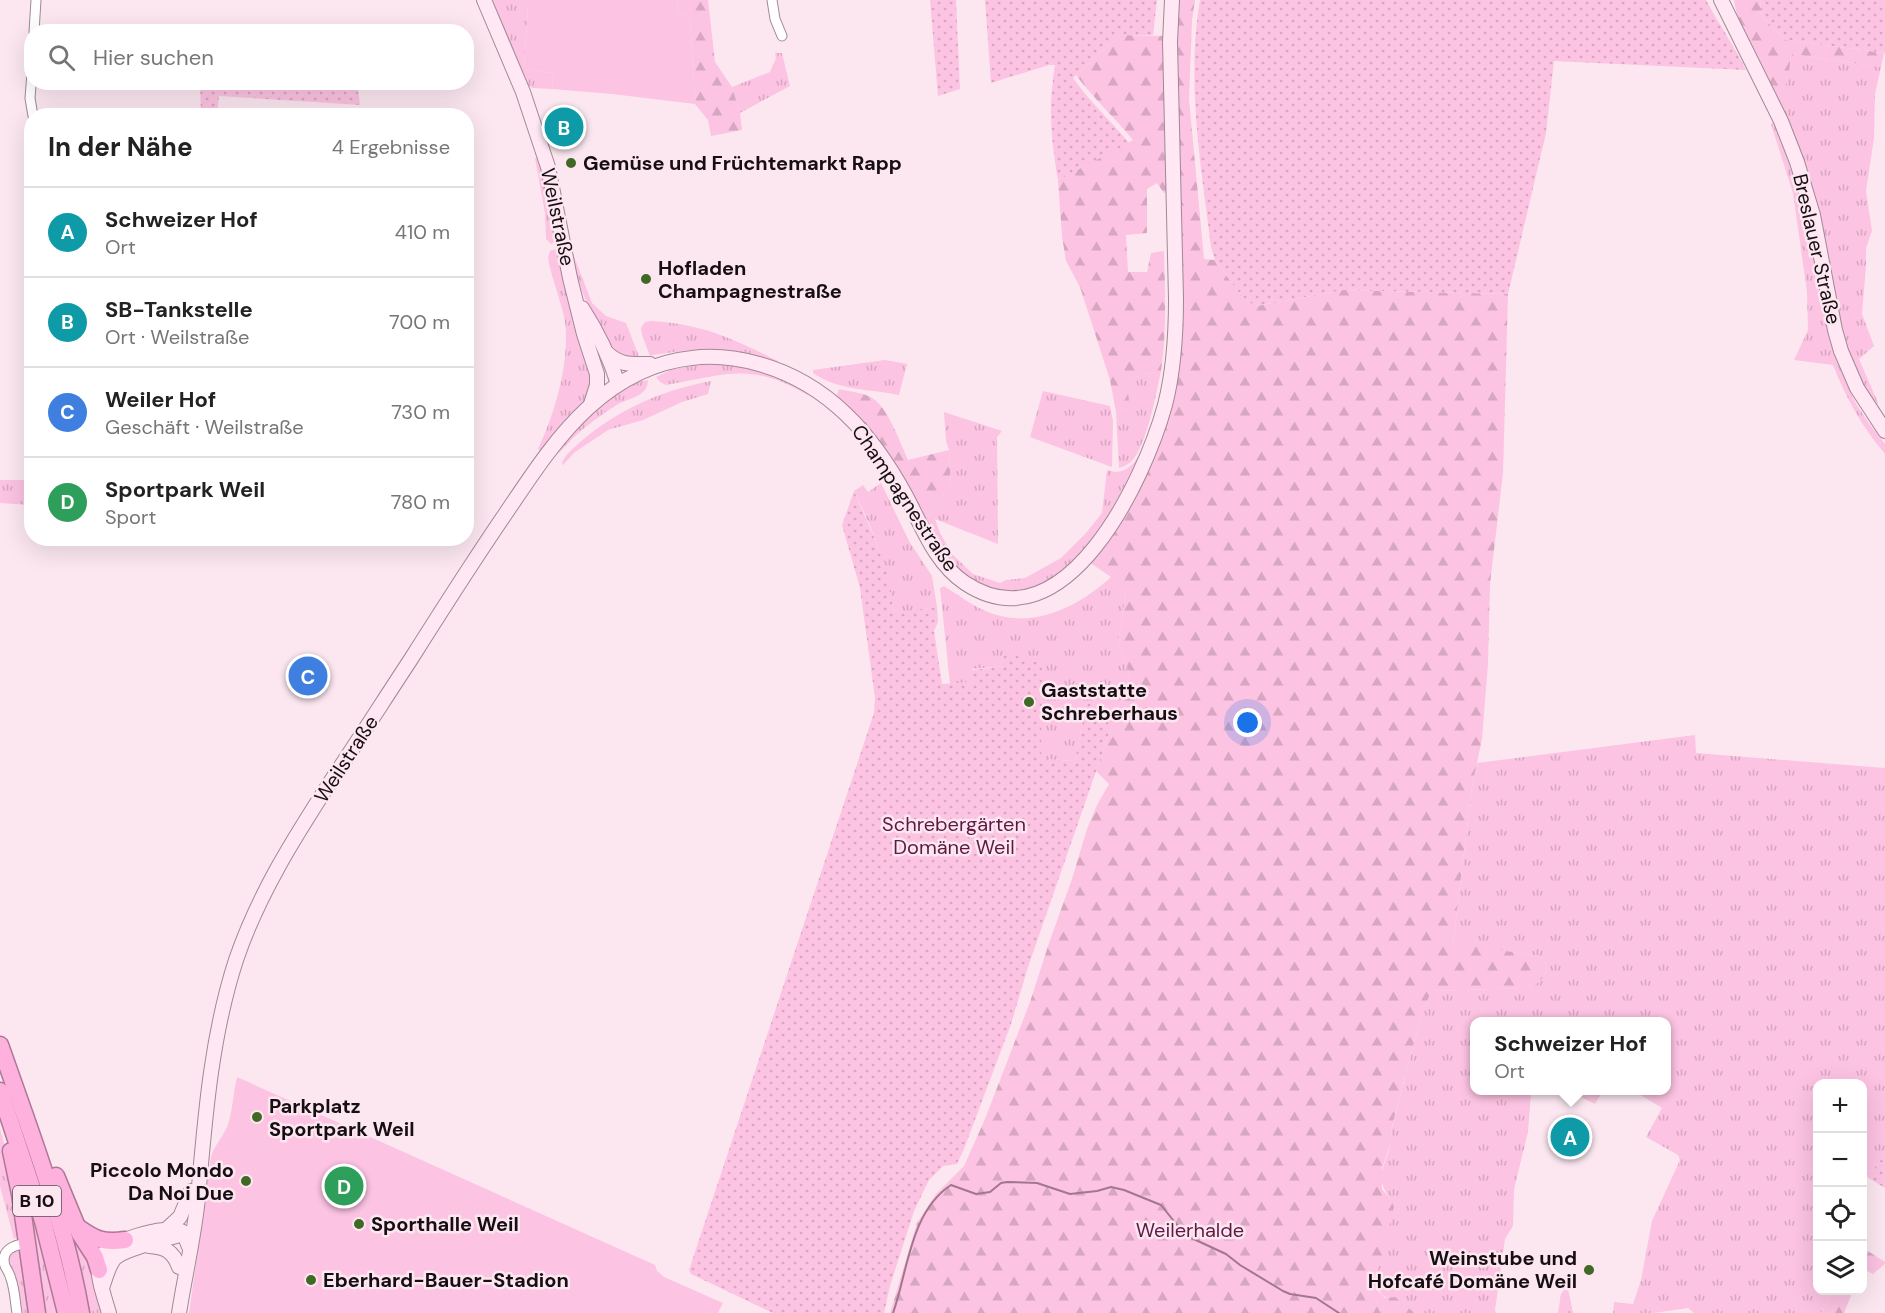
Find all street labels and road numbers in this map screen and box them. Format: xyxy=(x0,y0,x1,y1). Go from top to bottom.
street label: Weilstraße xyxy=(535,166,581,268)
street label: Breslauer Straße xyxy=(1787,171,1847,327)
street label: Champagnestraße xyxy=(846,419,964,577)
street label: Weilstraße xyxy=(308,710,384,808)
road number: B 10 xyxy=(13,1186,61,1216)

